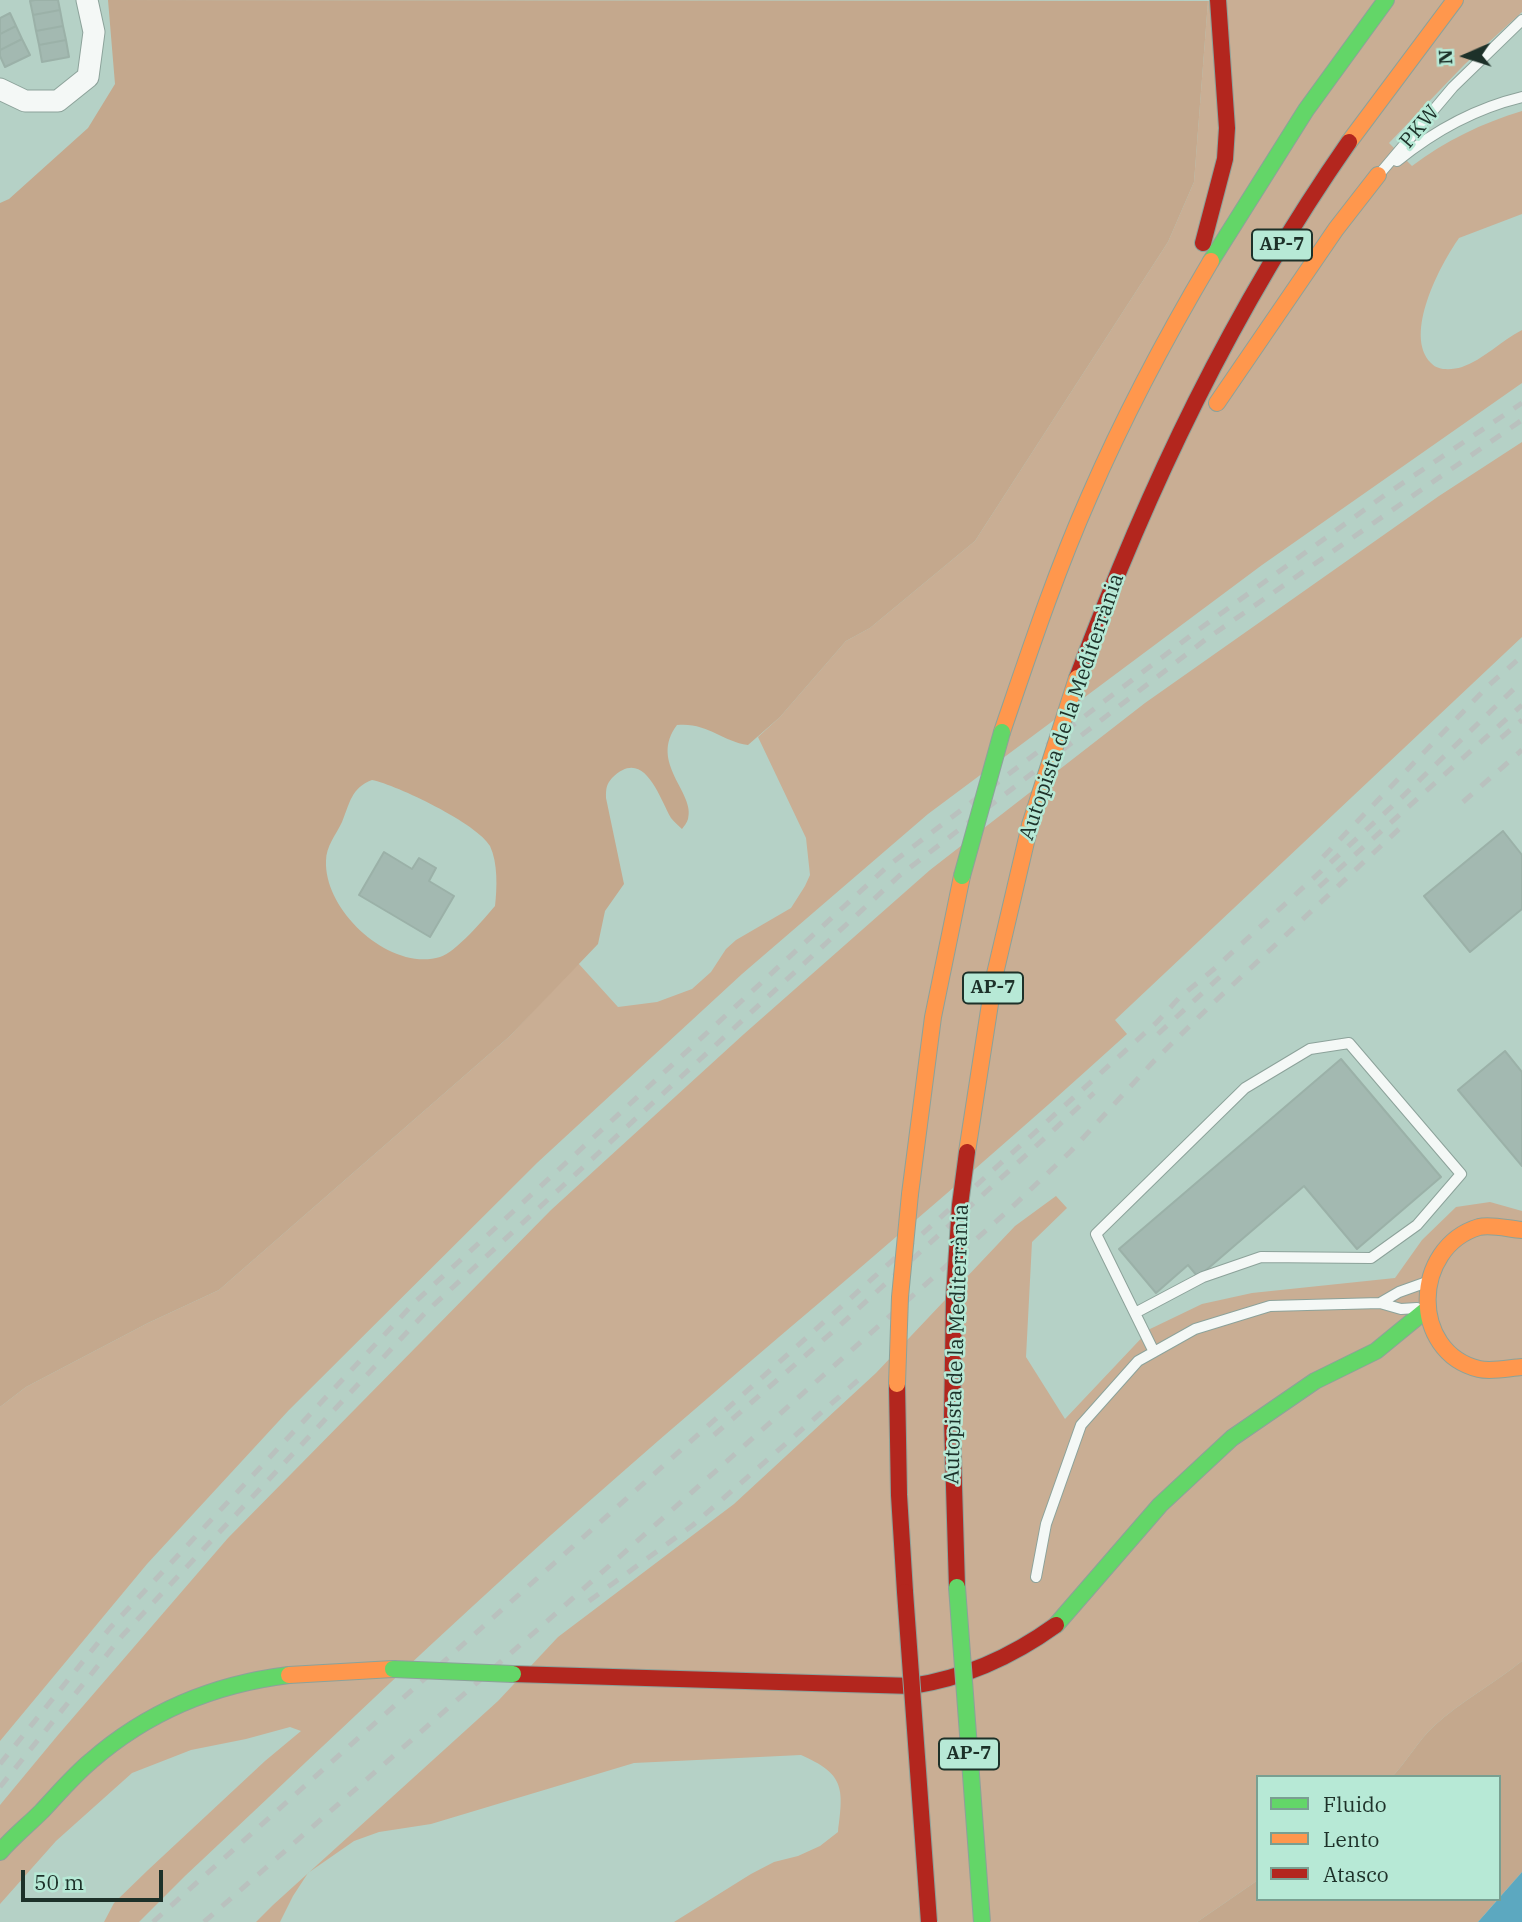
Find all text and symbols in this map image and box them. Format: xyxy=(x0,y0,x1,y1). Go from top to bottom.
north arrow xyxy=(1431,21,1501,91)
text: N xyxy=(1433,49,1457,65)
street label: PKW xyxy=(1395,100,1445,154)
road number: AP-7 xyxy=(1252,230,1312,260)
street label: Autopista de la Mediterrània xyxy=(1014,570,1130,844)
road number: AP-7 xyxy=(963,972,1023,1004)
street label: Autopista de la Mediterrània xyxy=(940,1203,974,1485)
road number: AP-7 xyxy=(939,1738,999,1770)
legend xyxy=(1256,1775,1501,1901)
text: Fluido xyxy=(1323,1790,1387,1818)
text: Lento xyxy=(1323,1825,1379,1853)
scale bar xyxy=(24,1856,166,1900)
text: Atasco xyxy=(1323,1860,1389,1888)
text: 50 m xyxy=(34,1868,84,1896)

